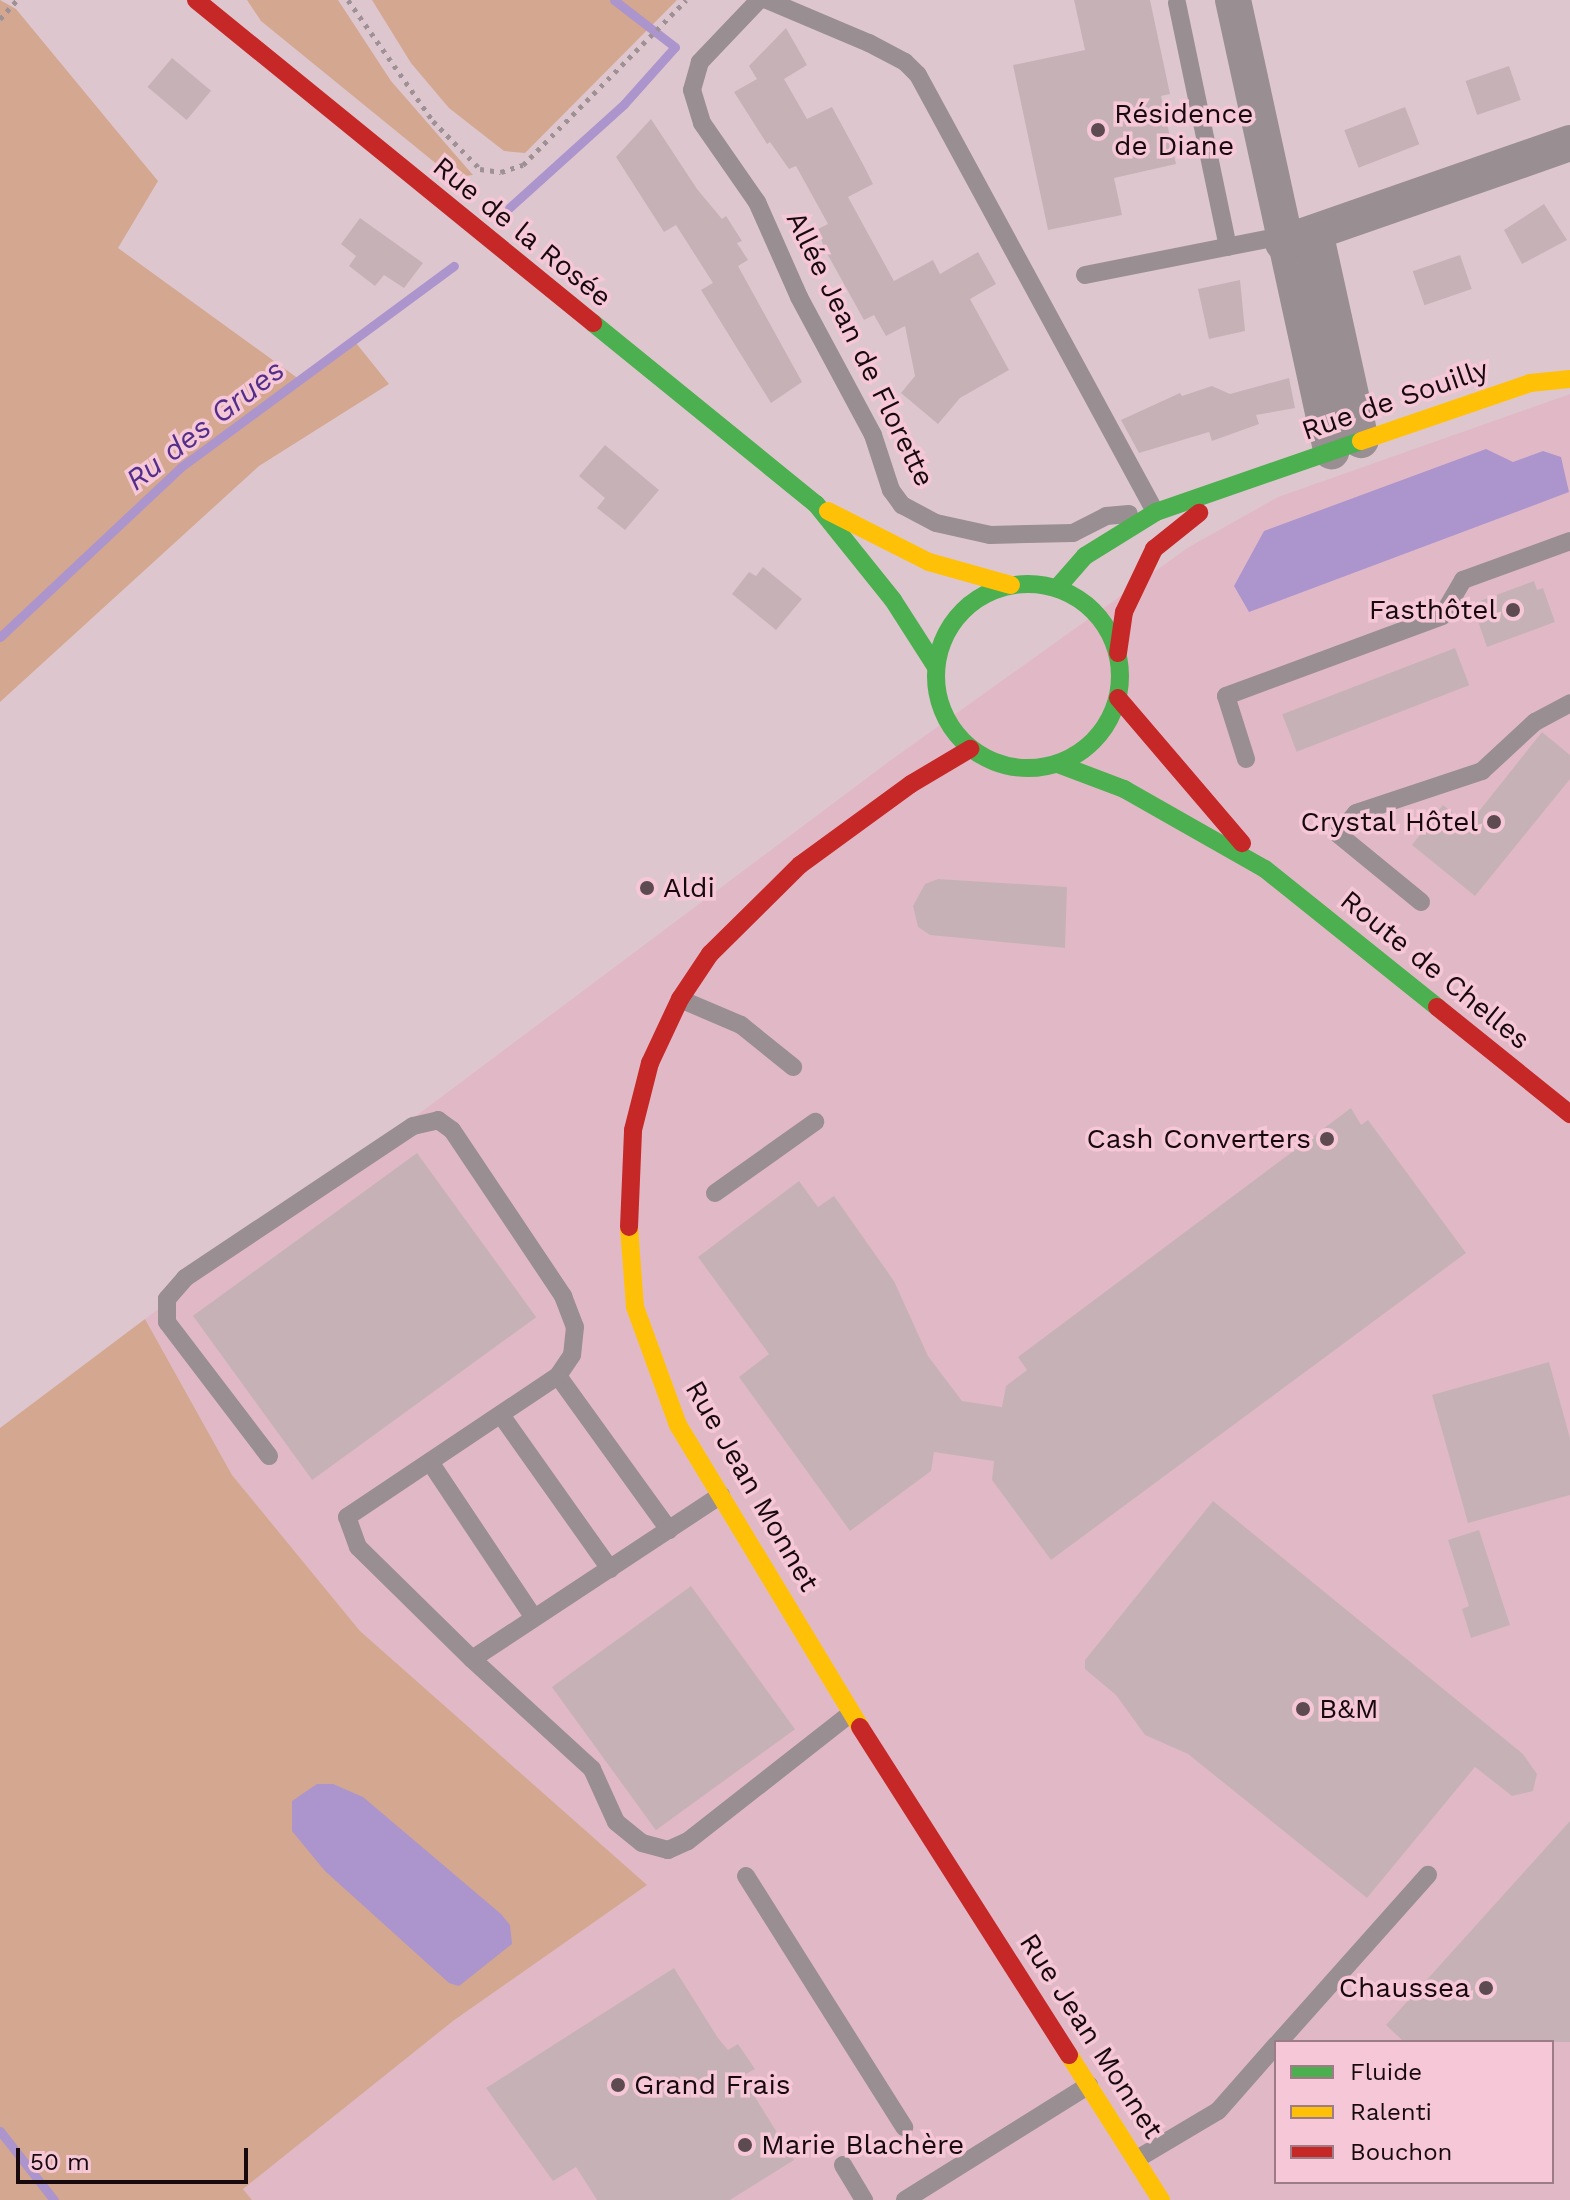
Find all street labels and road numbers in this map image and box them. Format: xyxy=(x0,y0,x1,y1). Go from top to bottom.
street label: Rue de la Rosée xyxy=(426,150,618,314)
street label: Allée Jean de Florette xyxy=(779,206,941,492)
street label: Rue de Souilly xyxy=(1297,352,1493,448)
street label: Route de Chelles xyxy=(1334,883,1536,1057)
street label: Rue Jean Monnet xyxy=(678,1374,826,1598)
street label: Rue Jean Monnet xyxy=(1012,1927,1170,2145)

